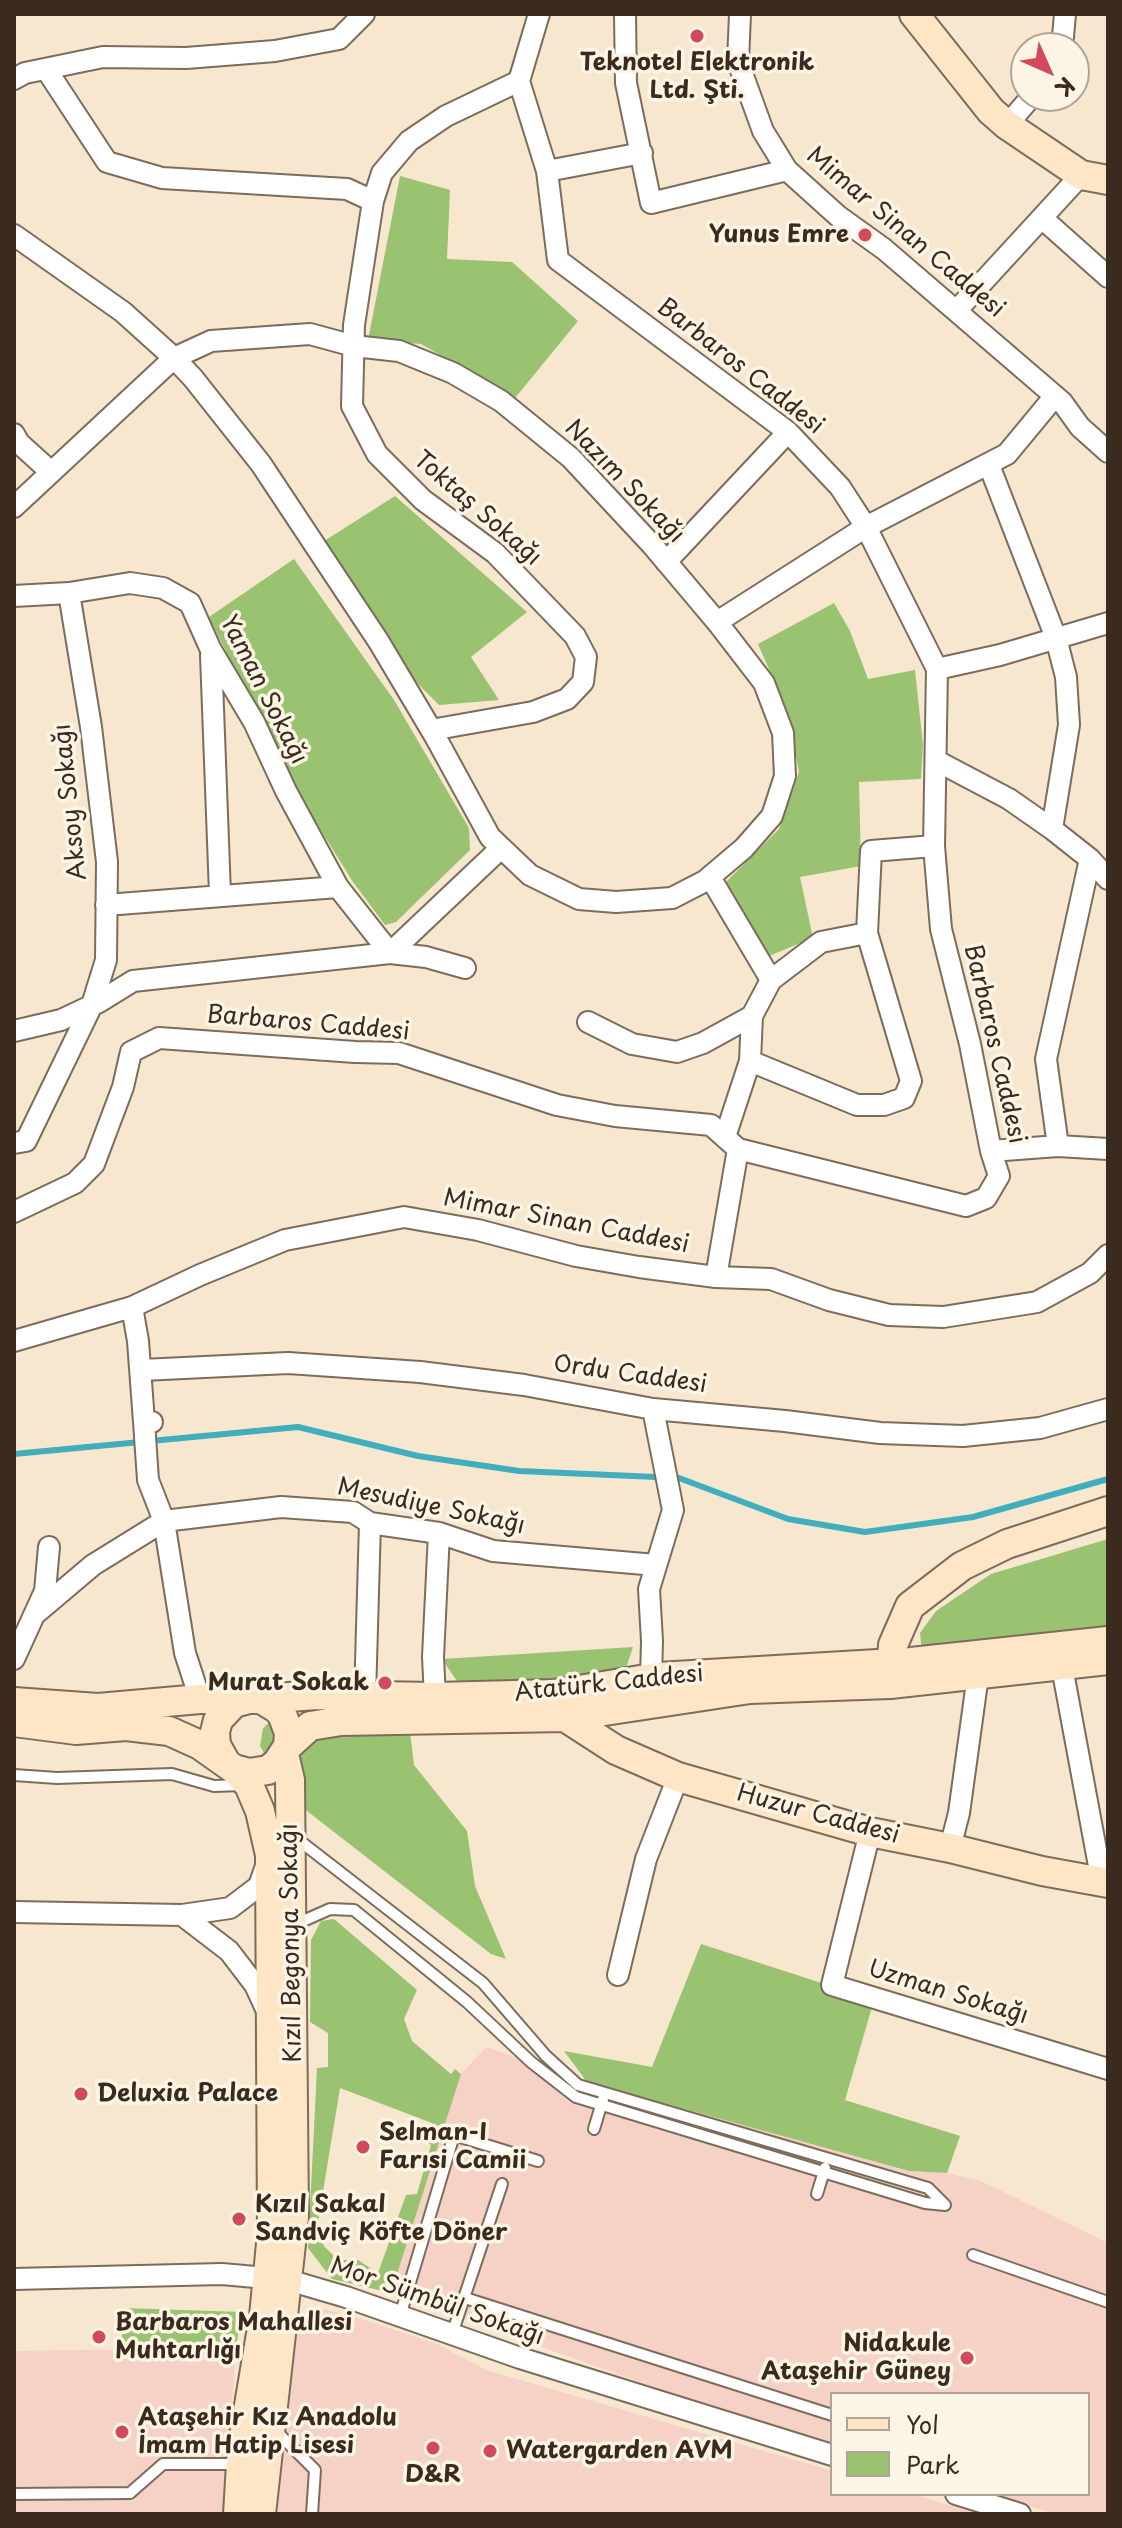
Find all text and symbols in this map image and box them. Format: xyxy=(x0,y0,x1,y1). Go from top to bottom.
marker: Teknotel Elektronik Ltd. Şti. xyxy=(688,27,706,45)
north arrow xyxy=(1010,32,1090,112)
place label: Teknotel Elektronik Ltd. Şti. xyxy=(580,49,814,105)
text: K xyxy=(1049,71,1083,105)
street label: Mimar Sinan Caddesi xyxy=(800,142,1010,324)
place label: Yunus Emre xyxy=(709,221,849,249)
marker: Yunus Emre xyxy=(856,226,874,244)
street label: Barbaros Caddesi xyxy=(651,293,829,441)
street label: Nazım Sokağı xyxy=(558,414,690,550)
street label: Toktaş Sokağı xyxy=(407,446,547,572)
street label: Yaman Sokağı xyxy=(213,611,313,769)
street label: Aksoy Sokağı xyxy=(48,722,94,882)
street label: Barbaros Caddesi xyxy=(957,942,1031,1146)
street label: Barbaros Caddesi xyxy=(205,1001,411,1047)
street label: Mimar Sinan Caddesi xyxy=(441,1184,691,1260)
street label: Ordu Caddesi xyxy=(551,1350,709,1400)
street label: Mesudiye Sokağı xyxy=(335,1473,527,1541)
street label: Atatürk Caddesi xyxy=(513,1660,705,1708)
place label: Murat Sokak xyxy=(208,1669,369,1697)
marker: Murat Sokak xyxy=(376,1674,394,1692)
street label: Huzur Caddesi xyxy=(734,1779,902,1851)
street label: Kızıl Begonya Sokağı xyxy=(276,1823,308,2063)
street label: Uzman Sokağı xyxy=(864,1955,1032,2031)
place label: Deluxia Palace xyxy=(97,2080,278,2108)
marker: Deluxia Palace xyxy=(72,2085,90,2103)
place label: Selman-I Farısi Camii xyxy=(379,2119,526,2175)
marker: Selman-I Farısi Camii xyxy=(354,2138,372,2156)
place label: Kızıl Sakal Sandviç Köfte Döner xyxy=(255,2191,507,2247)
marker: Kızıl Sakal Sandviç Köfte Döner xyxy=(230,2210,248,2228)
street label: Mor Sümbül Sokağı xyxy=(326,2252,548,2352)
place label: Barbaros Mahallesi Muhtarlığı xyxy=(115,2309,352,2365)
marker: Barbaros Mahallesi Muhtarlığı xyxy=(90,2328,108,2346)
place label: Nidakule Ataşehir Güney xyxy=(761,2330,951,2386)
marker: Nidakule Ataşehir Güney xyxy=(958,2349,976,2367)
legend xyxy=(830,2392,1090,2496)
place label: Ataşehir Kız Anadolu İmam Hatip Lisesi xyxy=(138,2404,397,2460)
text: Yol xyxy=(906,2406,939,2442)
marker: Ataşehir Kız Anadolu İmam Hatip Lisesi xyxy=(113,2423,131,2441)
place label: Watergarden AVM xyxy=(506,2437,733,2465)
marker: D&R xyxy=(424,2439,442,2457)
marker: Watergarden AVM xyxy=(481,2442,499,2460)
text: Park xyxy=(906,2446,960,2482)
place label: D&R xyxy=(405,2461,461,2489)

